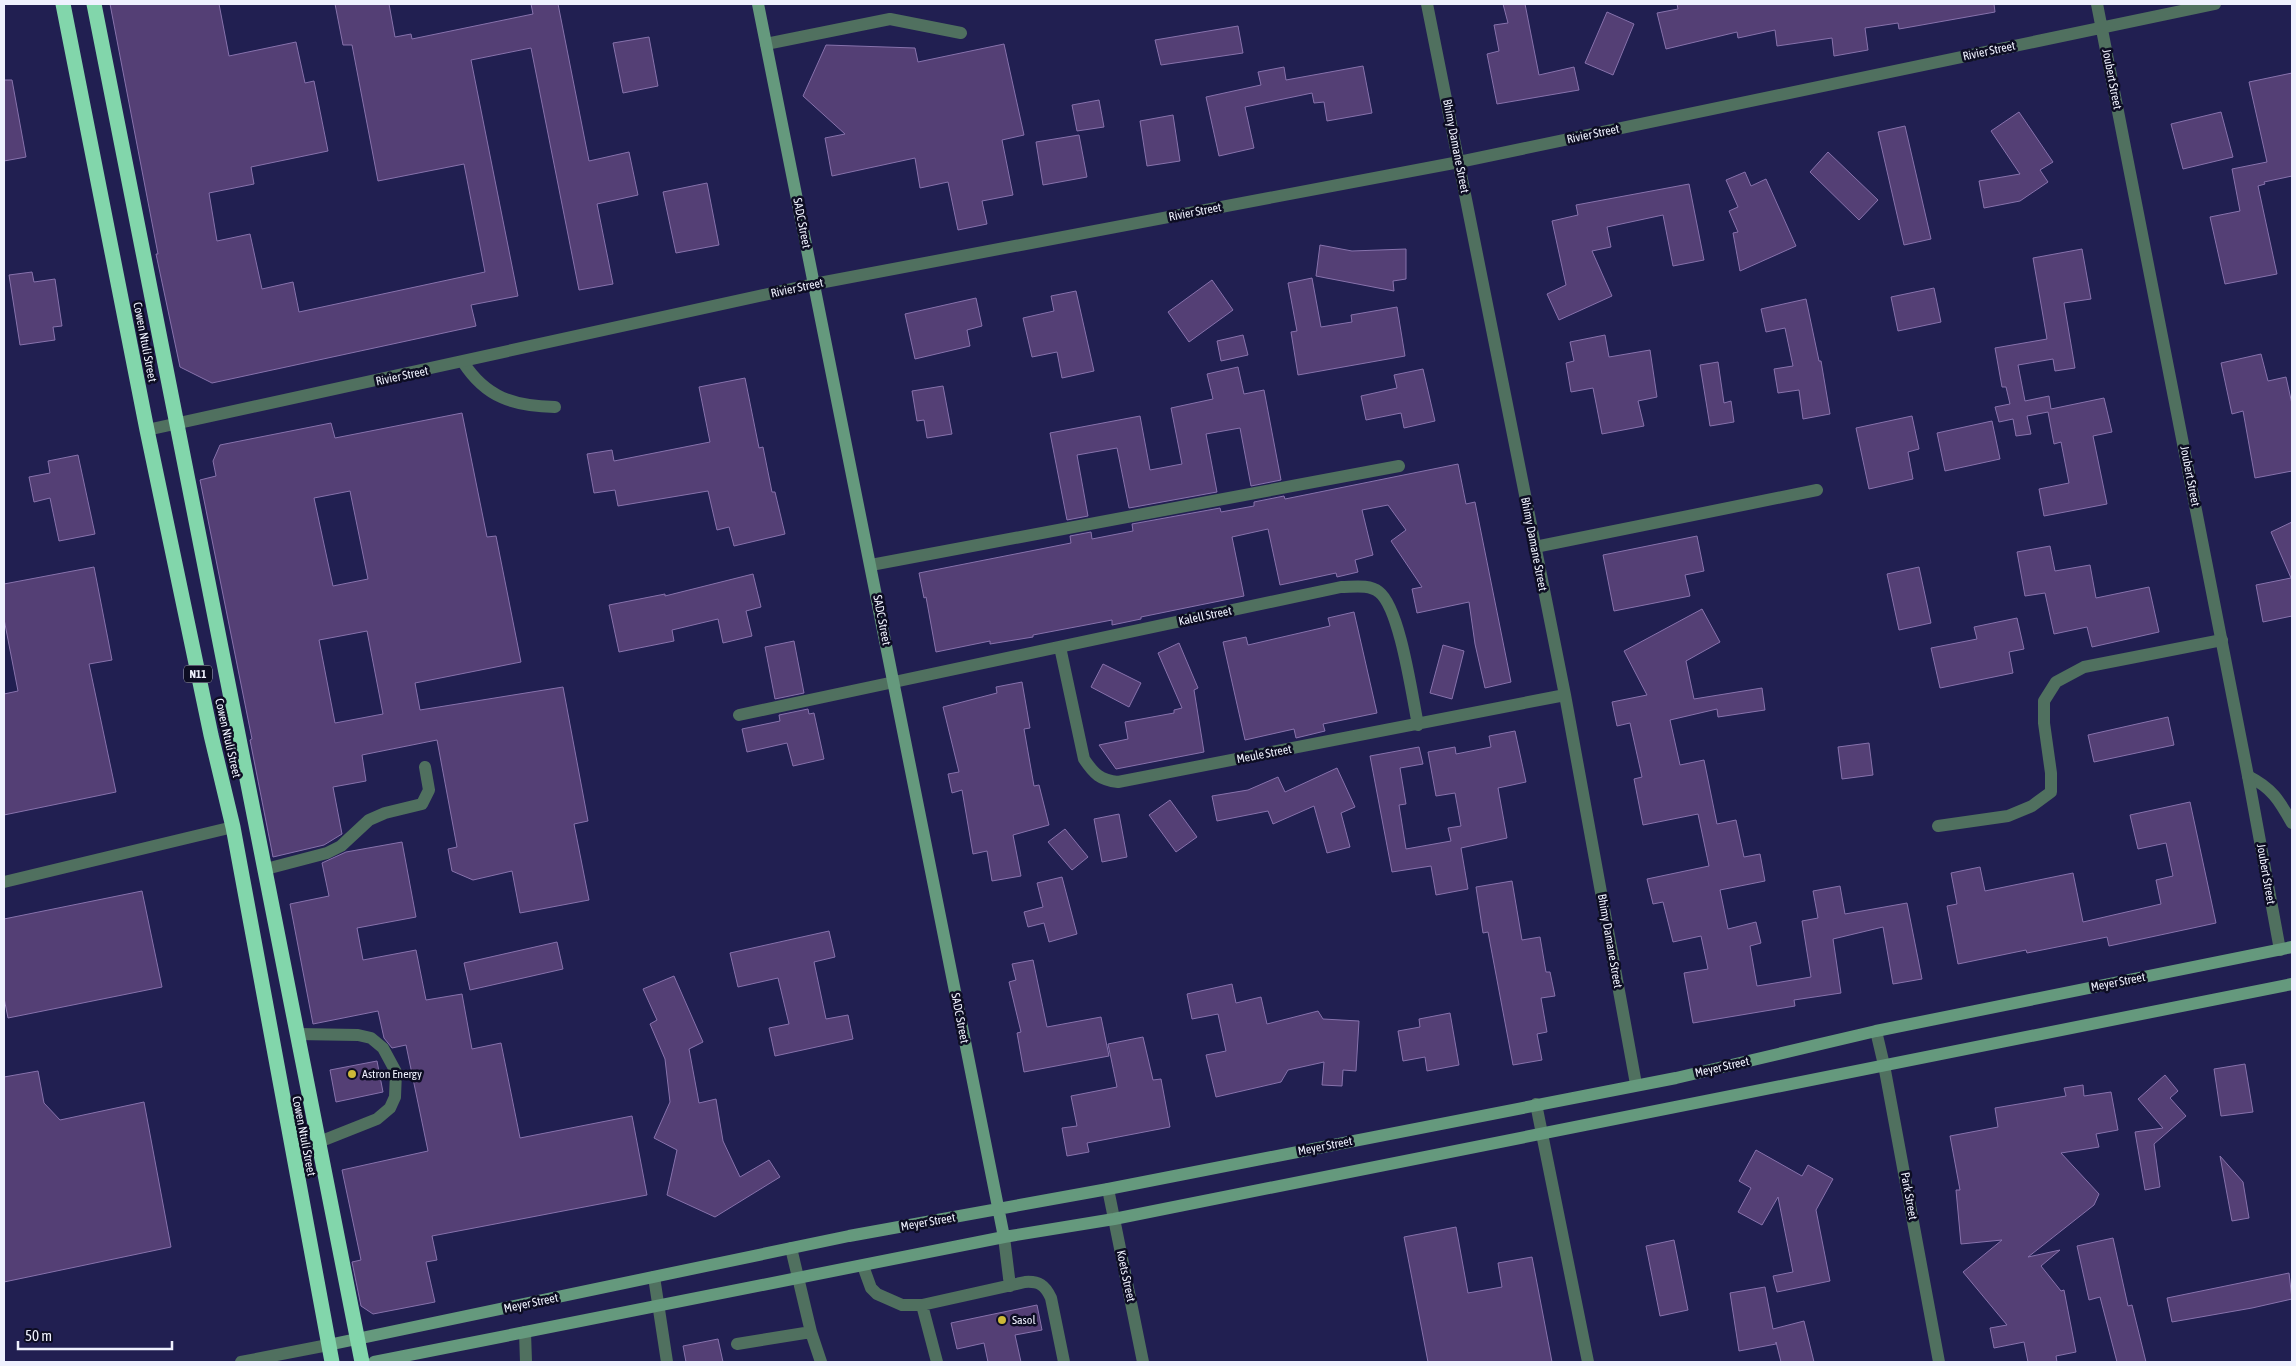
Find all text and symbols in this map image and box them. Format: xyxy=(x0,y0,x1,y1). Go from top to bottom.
street label: Rivier Street xyxy=(1961,38,2017,63)
street label: Joubert Street xyxy=(2099,48,2125,111)
street label: Bhimy Damane Street xyxy=(1440,98,1472,195)
street label: Rivier Street xyxy=(1565,121,1621,146)
street label: SADC Street xyxy=(790,197,814,250)
street label: Rivier Street xyxy=(1167,200,1223,224)
street label: Rivier Street xyxy=(769,275,825,300)
street label: Cowen Ntuli Street xyxy=(130,301,160,384)
street label: Rivier Street xyxy=(374,363,430,388)
street label: Joubert Street xyxy=(2177,445,2203,508)
street label: Bhimy Damane Street xyxy=(1518,496,1550,593)
street label: SADC Street xyxy=(870,594,894,647)
street label: Kalell Street xyxy=(1177,603,1233,628)
road number: N11 xyxy=(184,666,212,682)
street label: Cowen Ntuli Street xyxy=(212,697,244,780)
street label: Meule Street xyxy=(1235,742,1293,766)
street label: Joubert Street xyxy=(2254,843,2278,906)
street label: Bhimy Damane Street xyxy=(1595,893,1625,990)
street label: Meyer Street xyxy=(2090,970,2147,994)
street label: SADC Street xyxy=(948,992,972,1045)
street label: Meyer Street xyxy=(1694,1054,1751,1080)
place label: Astron Energy xyxy=(362,1067,422,1081)
marker: Astron Energy xyxy=(346,1068,358,1080)
street label: Cowen Ntuli Street xyxy=(289,1095,319,1178)
street label: Meyer Street xyxy=(1297,1134,1354,1158)
street label: Park Street xyxy=(1898,1171,1920,1221)
street label: Meyer Street xyxy=(900,1210,957,1234)
street label: Koets Street xyxy=(1114,1249,1138,1304)
street label: Meyer Street xyxy=(503,1290,560,1316)
place label: Sasol xyxy=(1012,1313,1036,1327)
marker: Sasol xyxy=(996,1314,1008,1326)
scale bar xyxy=(18,1318,171,1350)
text: 50 m xyxy=(25,1327,52,1344)

